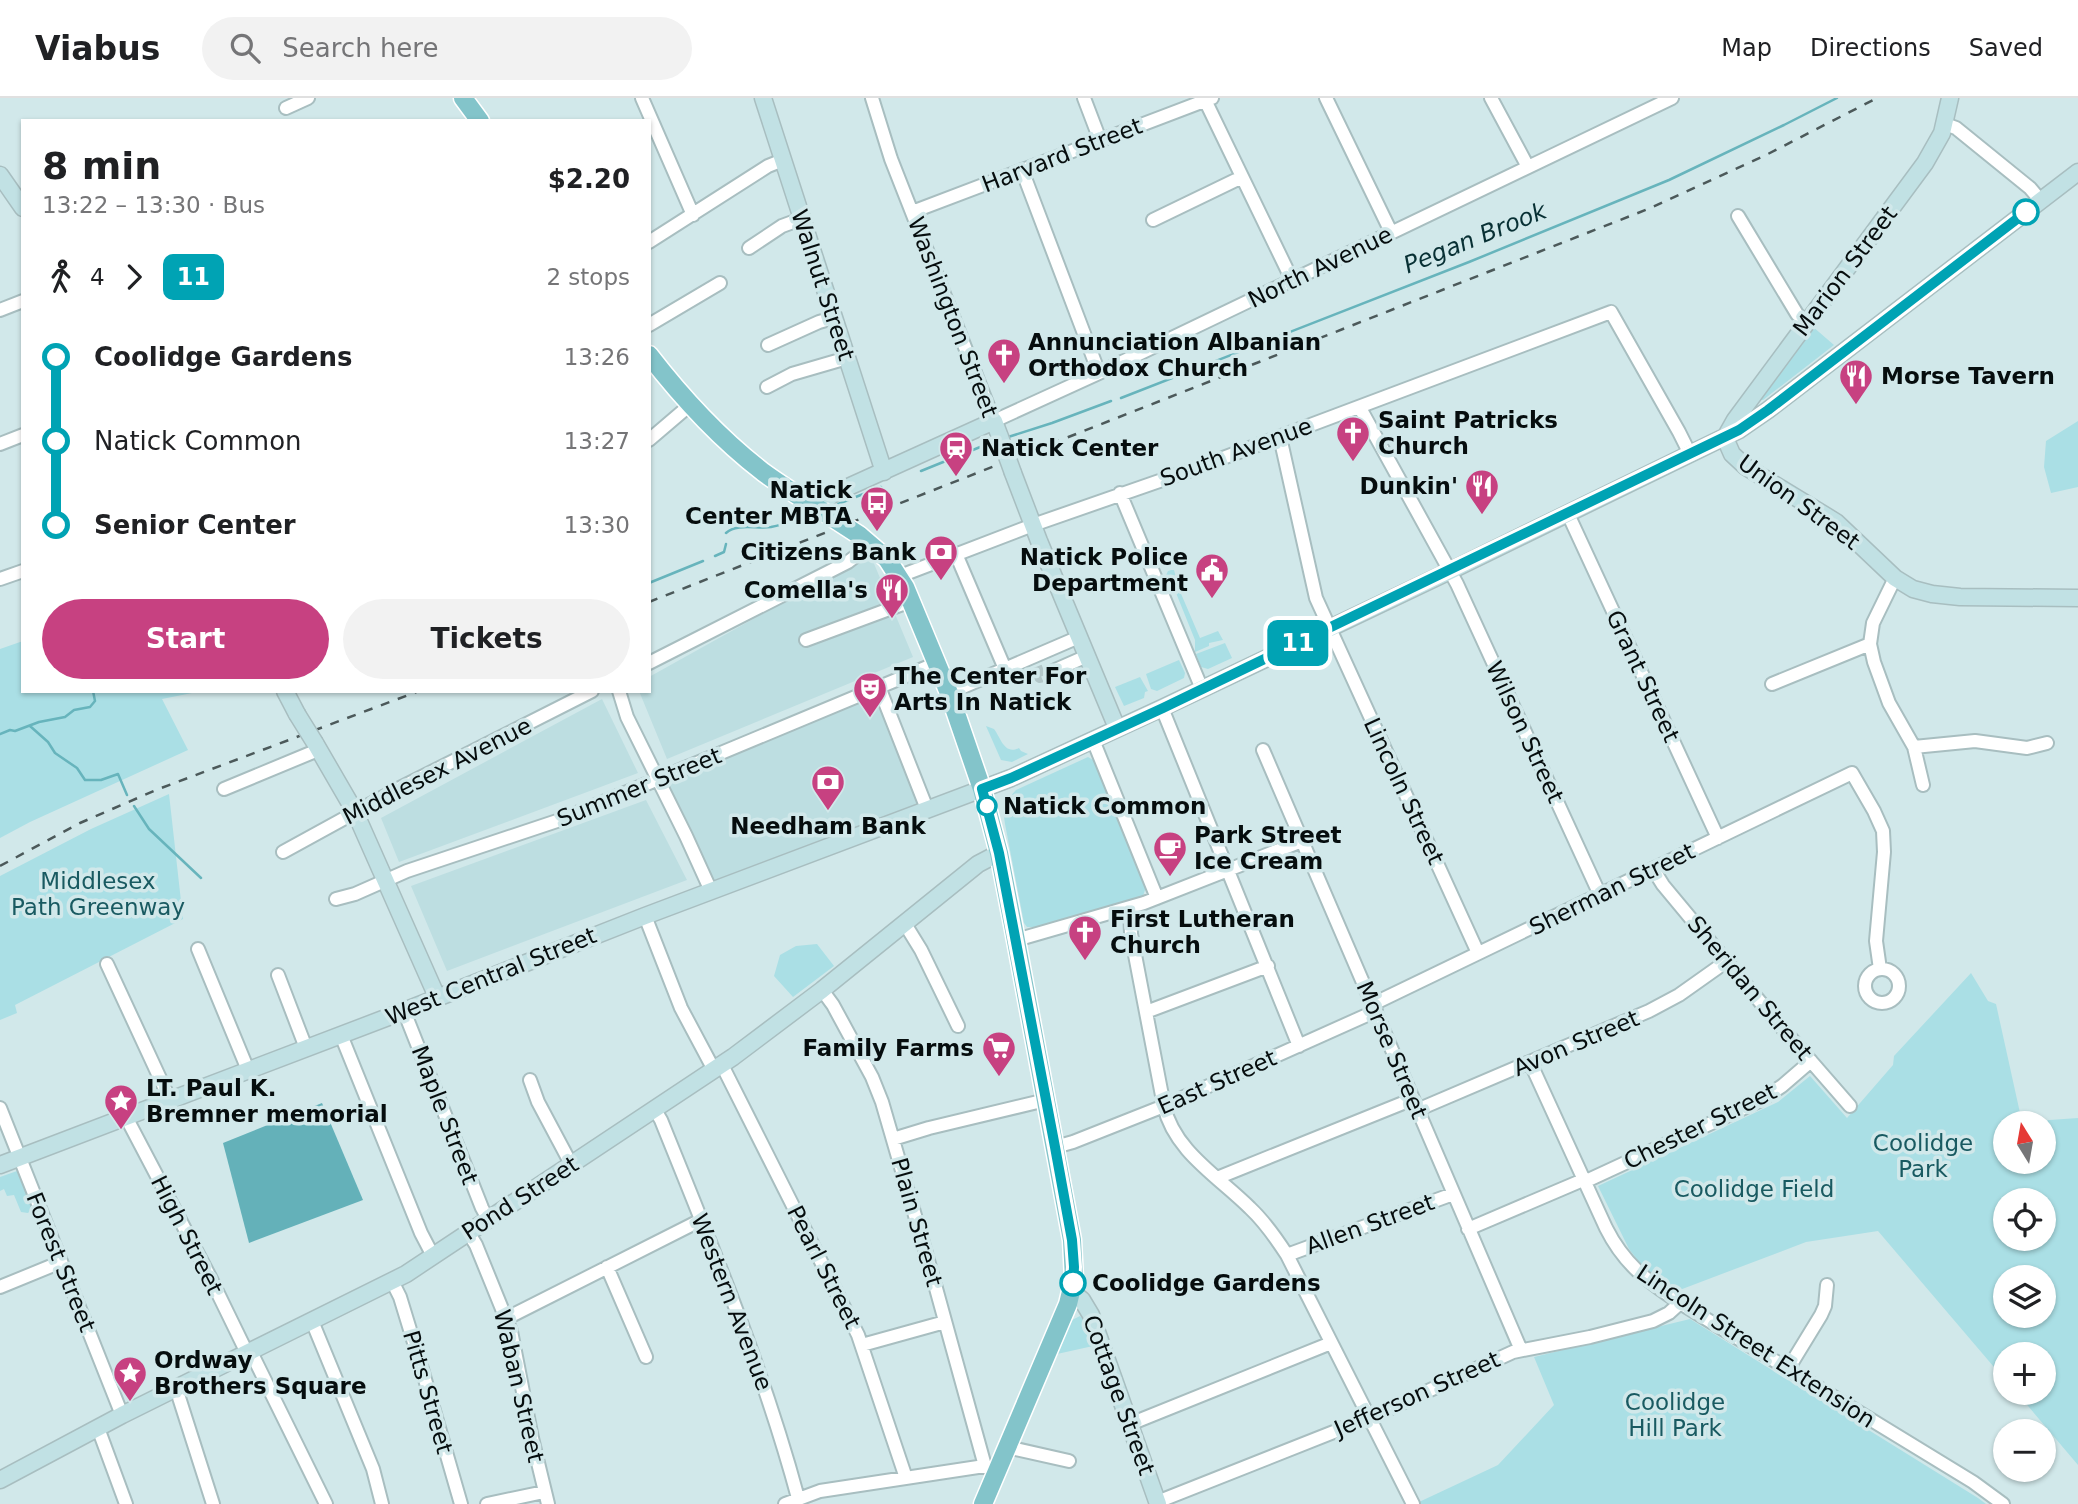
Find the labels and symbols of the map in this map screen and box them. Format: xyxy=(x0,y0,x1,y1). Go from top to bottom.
street label: Harvard Street xyxy=(978,113,1146,197)
water label: Pegan Brook xyxy=(1399,196,1552,279)
unlabelled marker xyxy=(2013,199,2039,225)
street label: Marion Street xyxy=(1788,201,1902,341)
street label: Walnut Street xyxy=(786,206,860,364)
street label: Washington Street xyxy=(903,213,1003,421)
street label: North Avenue xyxy=(1244,221,1396,313)
place label: Annunciation Albanian Orthodox Church xyxy=(1028,329,1321,381)
church icon: Annunciation Albanian Orthodox Church xyxy=(985,336,1023,385)
restaurant icon: Morse Tavern xyxy=(1837,357,1875,406)
place label: Morse Tavern xyxy=(1881,363,2055,389)
place label: Saint Patricks Church xyxy=(1378,407,1558,459)
street label: South Avenue xyxy=(1157,412,1315,492)
church icon: Saint Patricks Church xyxy=(1334,414,1372,463)
station icon: Natick Center xyxy=(937,429,975,478)
place label: Natick Center xyxy=(981,435,1159,461)
street label: Union Street xyxy=(1733,449,1865,555)
restaurant icon: Dunkin' xyxy=(1463,467,1501,516)
place label: Dunkin' xyxy=(1360,473,1458,499)
place label: Natick Center MBTA xyxy=(685,477,853,529)
bus stop icon: Natick Center MBTA xyxy=(858,484,896,533)
bank icon: Citizens Bank xyxy=(922,533,960,582)
place label: Citizens Bank xyxy=(741,539,917,565)
place label: Natick Police Department xyxy=(1020,544,1188,596)
public building icon: Natick Police Department xyxy=(1193,551,1231,600)
restaurant icon: Comella's xyxy=(873,571,911,620)
place label: Comella's xyxy=(744,577,868,603)
street label: Grant Street xyxy=(1601,606,1685,746)
line badge: 11 xyxy=(1266,620,1330,666)
street label: Wilson Street xyxy=(1481,657,1569,807)
place label: The Center For Arts In Natick xyxy=(894,663,1087,715)
theatre icon: The Center For Arts In Natick xyxy=(851,670,889,719)
street label: Middlesex Avenue xyxy=(338,712,536,830)
street label: Lincoln Street xyxy=(1359,714,1449,868)
street label: Summer Street xyxy=(553,742,725,832)
bank icon: Needham Bank xyxy=(809,763,847,812)
place label: Natick Common xyxy=(1003,793,1206,819)
marker: Natick Common xyxy=(977,796,997,816)
place label: Needham Bank xyxy=(730,813,926,839)
place label: Park Street Ice Cream xyxy=(1194,822,1342,874)
cafe icon: Park Street Ice Cream xyxy=(1151,829,1189,878)
street label: Sherman Street xyxy=(1525,838,1699,940)
park label: Middlesex Path Greenway xyxy=(11,868,185,920)
place label: First Lutheran Church xyxy=(1110,906,1295,958)
street label: Sheridan Street xyxy=(1682,911,1818,1065)
church icon: First Lutheran Church xyxy=(1066,913,1104,962)
street label: West Central Street xyxy=(382,922,600,1030)
street label: Morse Street xyxy=(1351,977,1433,1123)
street label: Avon Street xyxy=(1509,1005,1643,1081)
supermarket icon: Family Farms xyxy=(980,1029,1018,1078)
place label: Family Farms xyxy=(802,1035,974,1061)
street label: Maple Street xyxy=(407,1042,483,1188)
street label: East Street xyxy=(1154,1044,1280,1120)
place label: LT. Paul K. Bremner memorial xyxy=(146,1075,388,1127)
street label: Chester Street xyxy=(1619,1078,1781,1174)
place icon: LT. Paul K. Bremner memorial xyxy=(102,1082,140,1131)
north arrow xyxy=(1993,1111,2056,1174)
park label: Coolidge Park xyxy=(1873,1130,1973,1182)
street label: Pond Street xyxy=(457,1151,583,1245)
street label: Plain Street xyxy=(886,1155,948,1289)
street label: High Street xyxy=(146,1171,228,1299)
park label: Coolidge Field xyxy=(1674,1176,1834,1202)
street label: Forest Street xyxy=(21,1189,101,1335)
street label: Allen Street xyxy=(1302,1189,1438,1259)
street label: Pearl Street xyxy=(782,1201,866,1333)
street label: Western Avenue xyxy=(686,1210,778,1394)
street label: Lincoln Street Extension xyxy=(1632,1259,1880,1433)
marker: Coolidge Gardens xyxy=(1060,1270,1086,1296)
place label: Coolidge Gardens xyxy=(1092,1270,1321,1296)
street label: Waban Street xyxy=(489,1307,549,1465)
street label: Cottage Street xyxy=(1078,1312,1160,1478)
street label: Pitts Street xyxy=(398,1327,458,1457)
street label: Jefferson Street xyxy=(1328,1346,1504,1443)
place label: Ordway Brothers Square xyxy=(154,1347,367,1399)
place icon: Ordway Brothers Square xyxy=(111,1354,149,1403)
park label: Coolidge Hill Park xyxy=(1625,1389,1725,1441)

